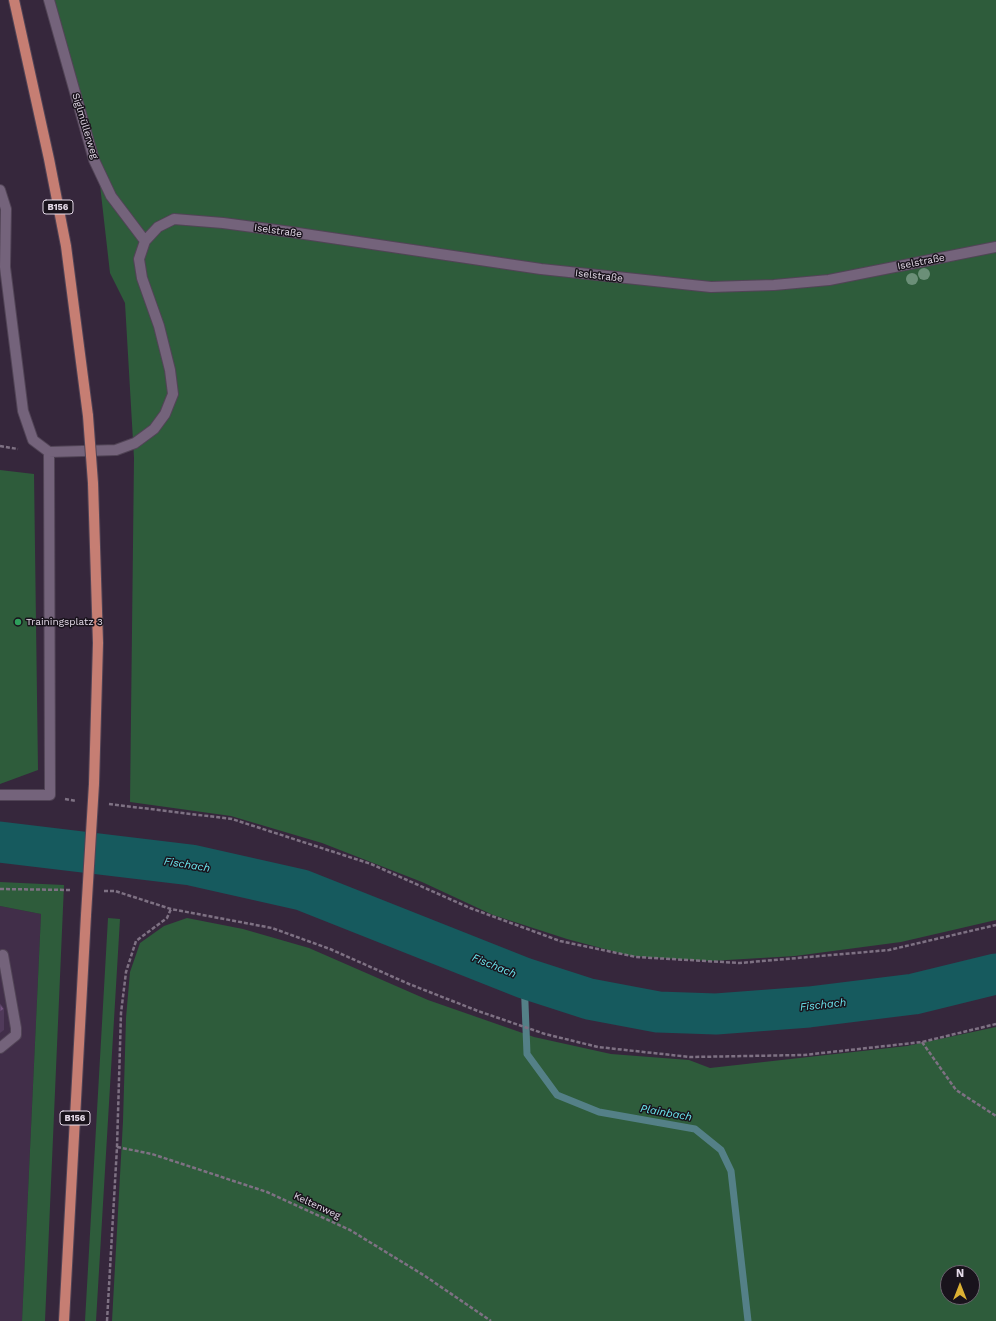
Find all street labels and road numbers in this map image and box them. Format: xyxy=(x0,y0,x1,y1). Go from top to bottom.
street label: Siglmüllerweg xyxy=(69,92,101,160)
road number: B156 xyxy=(43,200,73,214)
street label: Iselstraße xyxy=(253,222,303,240)
street label: Iselstraße xyxy=(896,252,946,272)
street label: Iselstraße xyxy=(574,267,624,285)
road number: B156 xyxy=(60,1111,90,1125)
street label: Keltenweg xyxy=(292,1190,342,1222)

